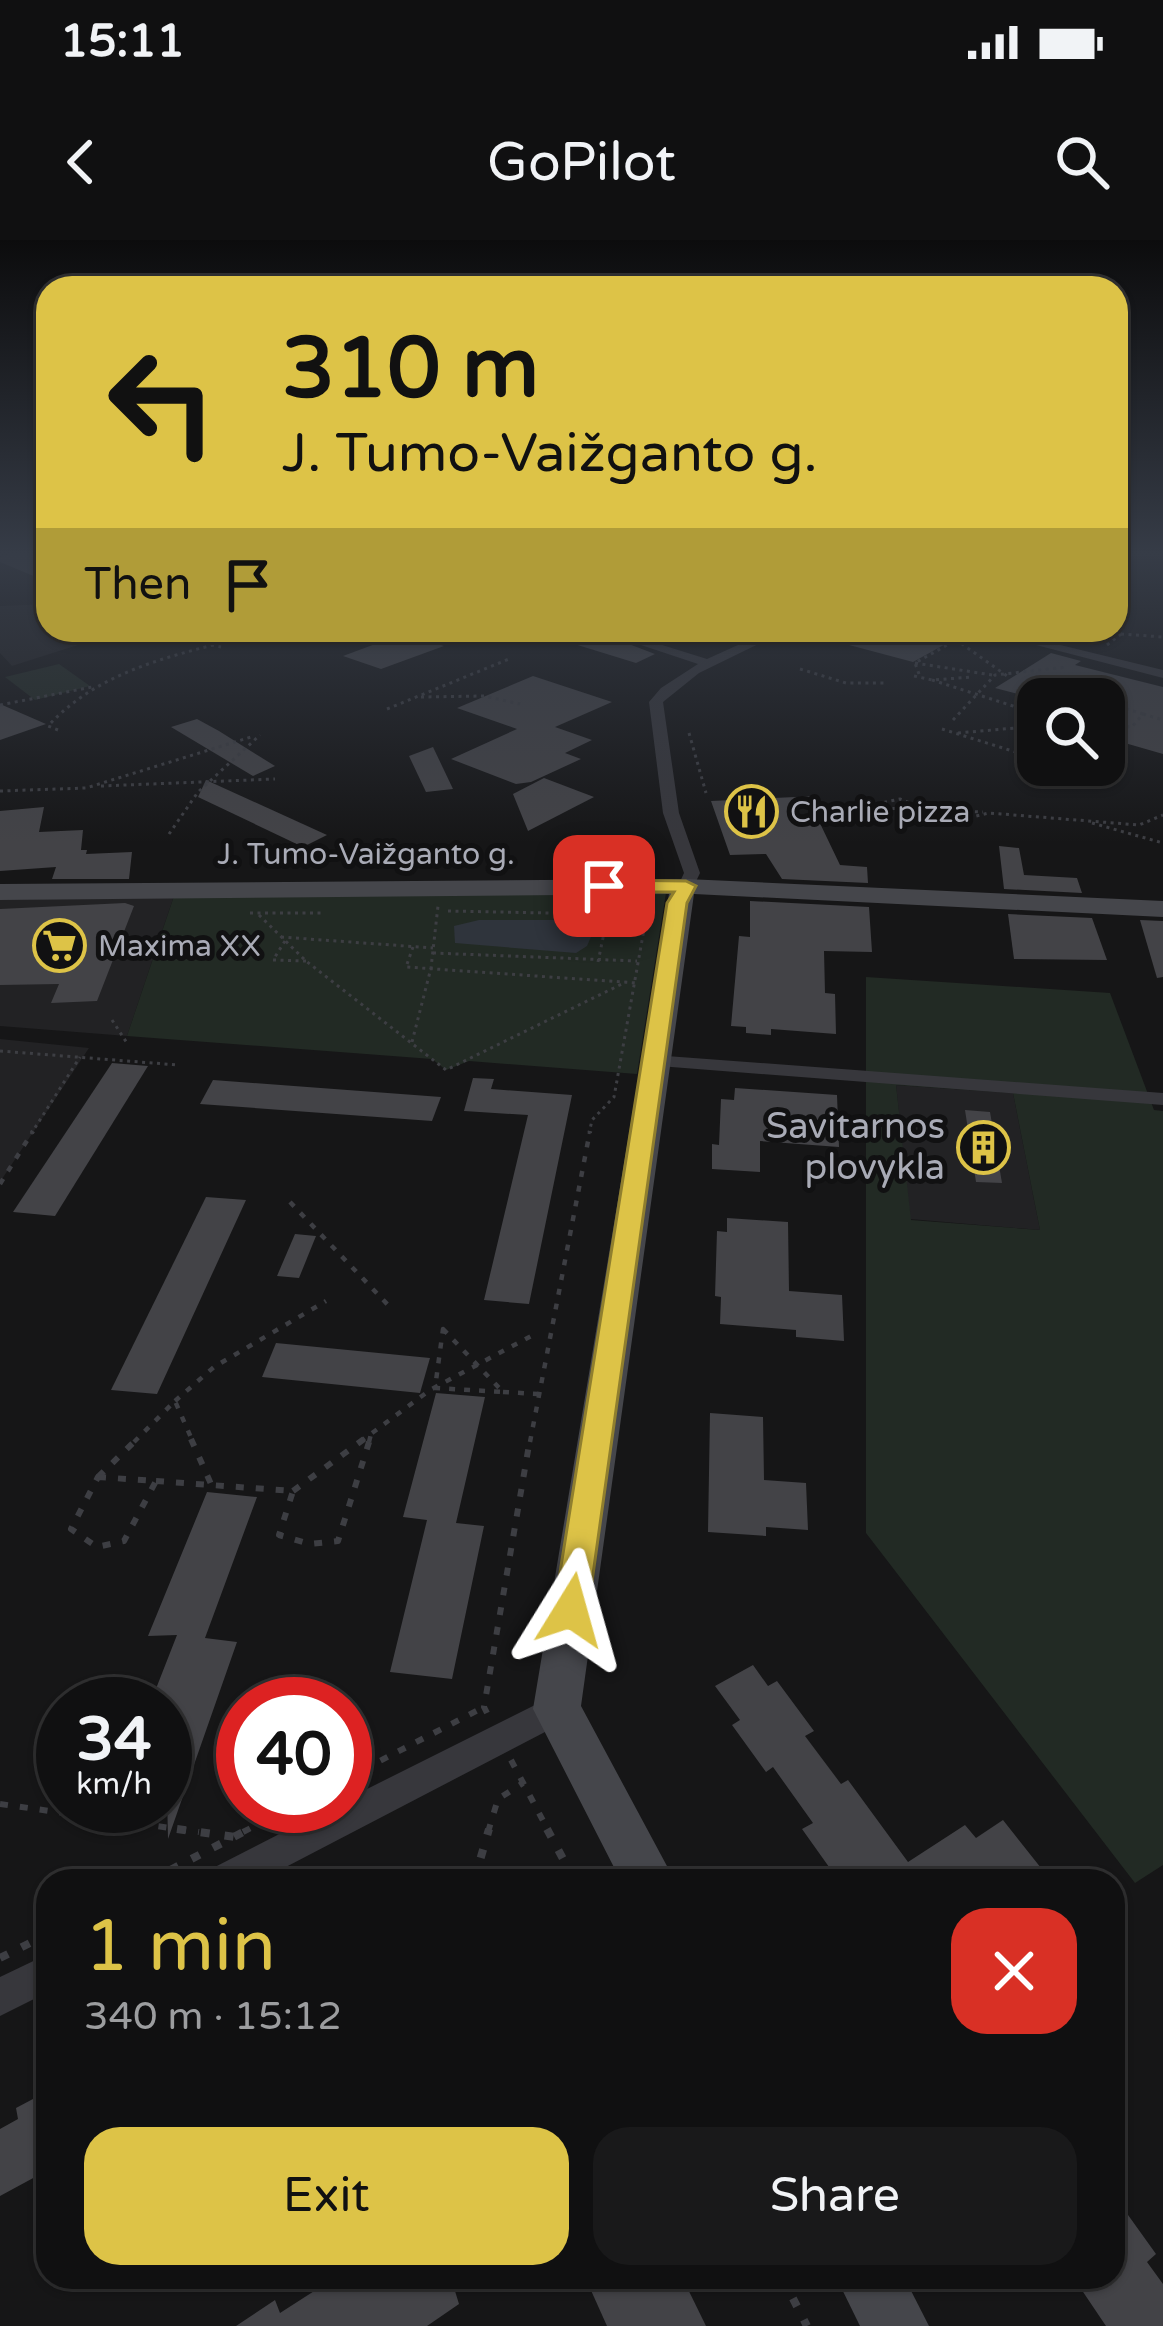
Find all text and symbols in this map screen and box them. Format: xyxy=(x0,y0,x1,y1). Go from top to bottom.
text: 15:11 xyxy=(60,15,185,69)
icon: back xyxy=(48,129,114,195)
icon: search xyxy=(1049,129,1115,195)
text: GoPilot xyxy=(487,130,676,195)
text: 310 m xyxy=(282,319,539,420)
icon: left xyxy=(84,324,240,480)
text: J. Tumo-Vaižganto g. xyxy=(282,421,818,486)
icon: arrive xyxy=(215,552,281,618)
text: Then xyxy=(84,558,191,612)
map controls xyxy=(1017,678,1125,786)
button: search xyxy=(1017,678,1125,786)
restaurant icon: Charlie pizza xyxy=(723,784,779,840)
place label: Charlie pizza xyxy=(790,794,970,831)
pin xyxy=(553,835,655,937)
street label: J. Tumo-Vaižganto g. xyxy=(217,836,515,873)
icon: arrive xyxy=(571,853,637,919)
supermarket icon: Maxima XX xyxy=(31,918,87,974)
place label: Maxima XX xyxy=(98,928,261,965)
place label: Savitarnos plovykla xyxy=(766,1105,945,1189)
building icon: Savitarnos plovykla xyxy=(956,1119,1012,1175)
position arrow xyxy=(508,1547,634,1673)
speed limit sign: 40 xyxy=(216,1677,372,1833)
text: 34 xyxy=(76,1704,152,1776)
text: km/h xyxy=(76,1766,152,1803)
text: 1 min xyxy=(84,1904,276,1991)
button: close xyxy=(951,1908,1077,2034)
text: 340 m · 15:12 xyxy=(84,1993,342,2040)
button: Exit xyxy=(84,2127,569,2265)
button: Share xyxy=(593,2127,1077,2265)

